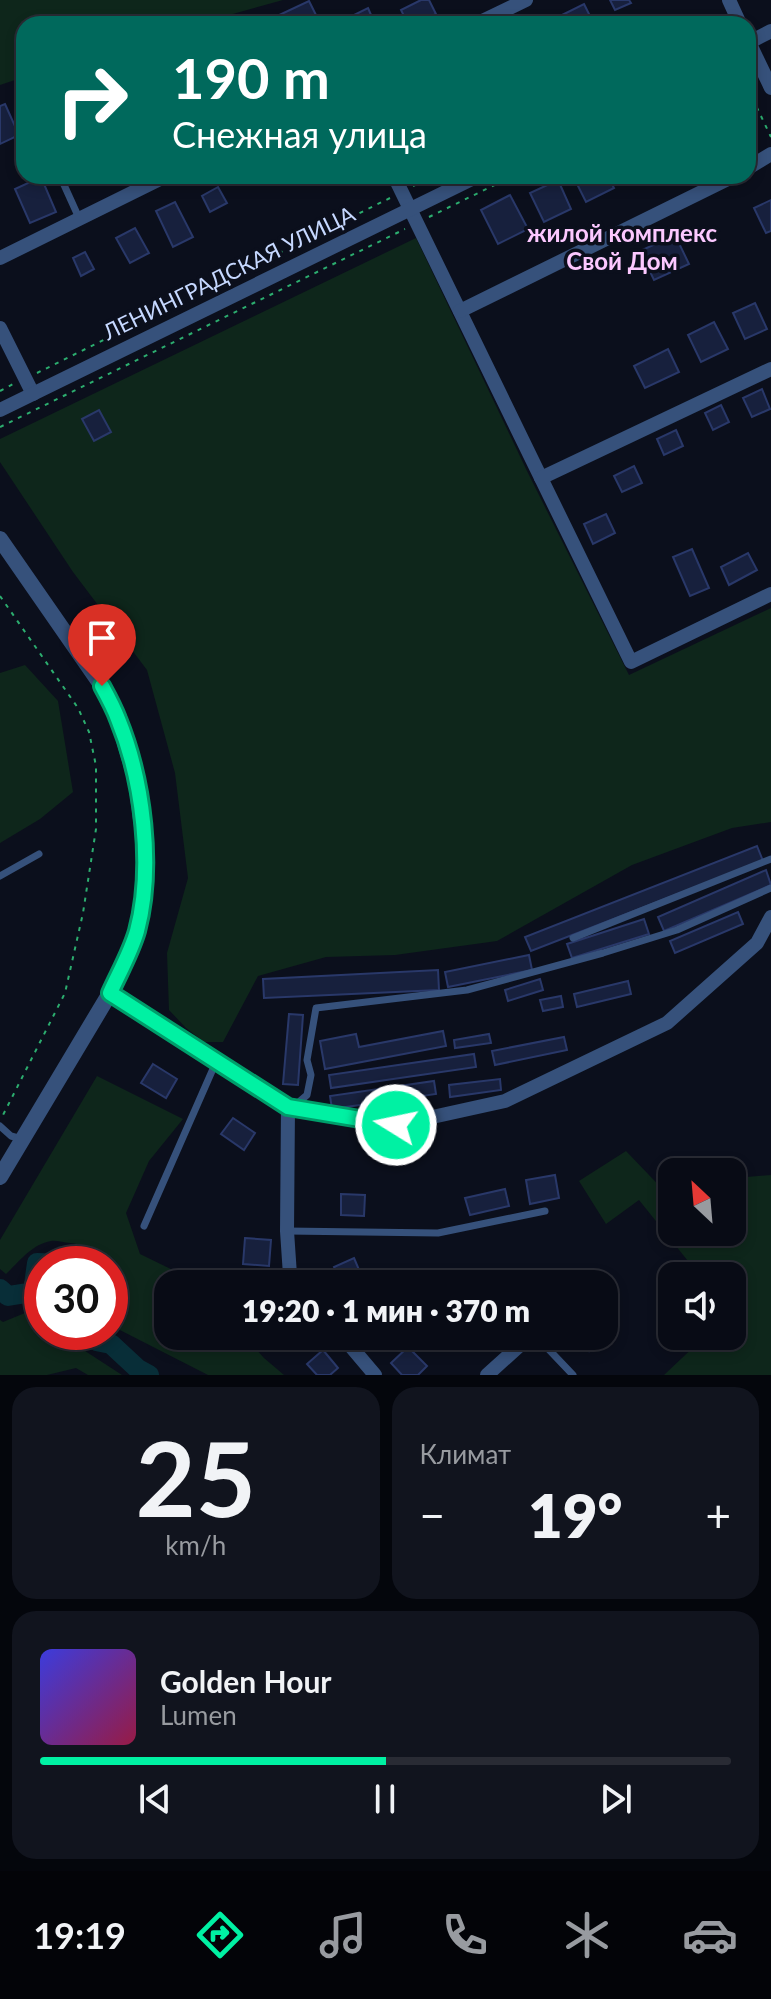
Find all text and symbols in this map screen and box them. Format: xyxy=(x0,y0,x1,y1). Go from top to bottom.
text: 190 m xyxy=(172,44,330,111)
icon: right xyxy=(40,48,144,152)
text: Снежная улица xyxy=(172,112,427,156)
street label: ЛЕНИНГРАДСКАЯ УЛИЦА xyxy=(98,200,359,346)
district label: жилой комплекс Свой Дом xyxy=(527,218,717,275)
pin xyxy=(68,604,136,686)
icon: arrive xyxy=(80,616,124,660)
position arrow xyxy=(354,1083,438,1167)
north arrow xyxy=(658,1158,746,1246)
map controls xyxy=(658,1158,746,1350)
speed limit sign: 30 xyxy=(24,1246,128,1350)
button: sound xyxy=(658,1262,746,1350)
text: 19:20 · 1 мин · 370 m xyxy=(242,1292,530,1328)
text: 25 xyxy=(135,1414,256,1539)
text: Климат xyxy=(420,1438,511,1470)
text: 19° xyxy=(528,1479,623,1551)
text: − xyxy=(420,1489,445,1541)
text: + xyxy=(705,1489,731,1541)
text: km/h xyxy=(165,1529,226,1561)
text: Golden Hour xyxy=(160,1663,332,1699)
text: Lumen xyxy=(160,1699,237,1731)
icon: previous xyxy=(133,1777,177,1821)
icon: pause xyxy=(363,1777,407,1821)
icon: next xyxy=(594,1777,638,1821)
icon: directions xyxy=(192,1907,248,1963)
icon: music xyxy=(315,1907,371,1963)
icon: phone xyxy=(437,1907,493,1963)
icon: climate xyxy=(559,1907,615,1963)
icon: car xyxy=(682,1907,738,1963)
text: 19:19 xyxy=(33,1913,126,1957)

